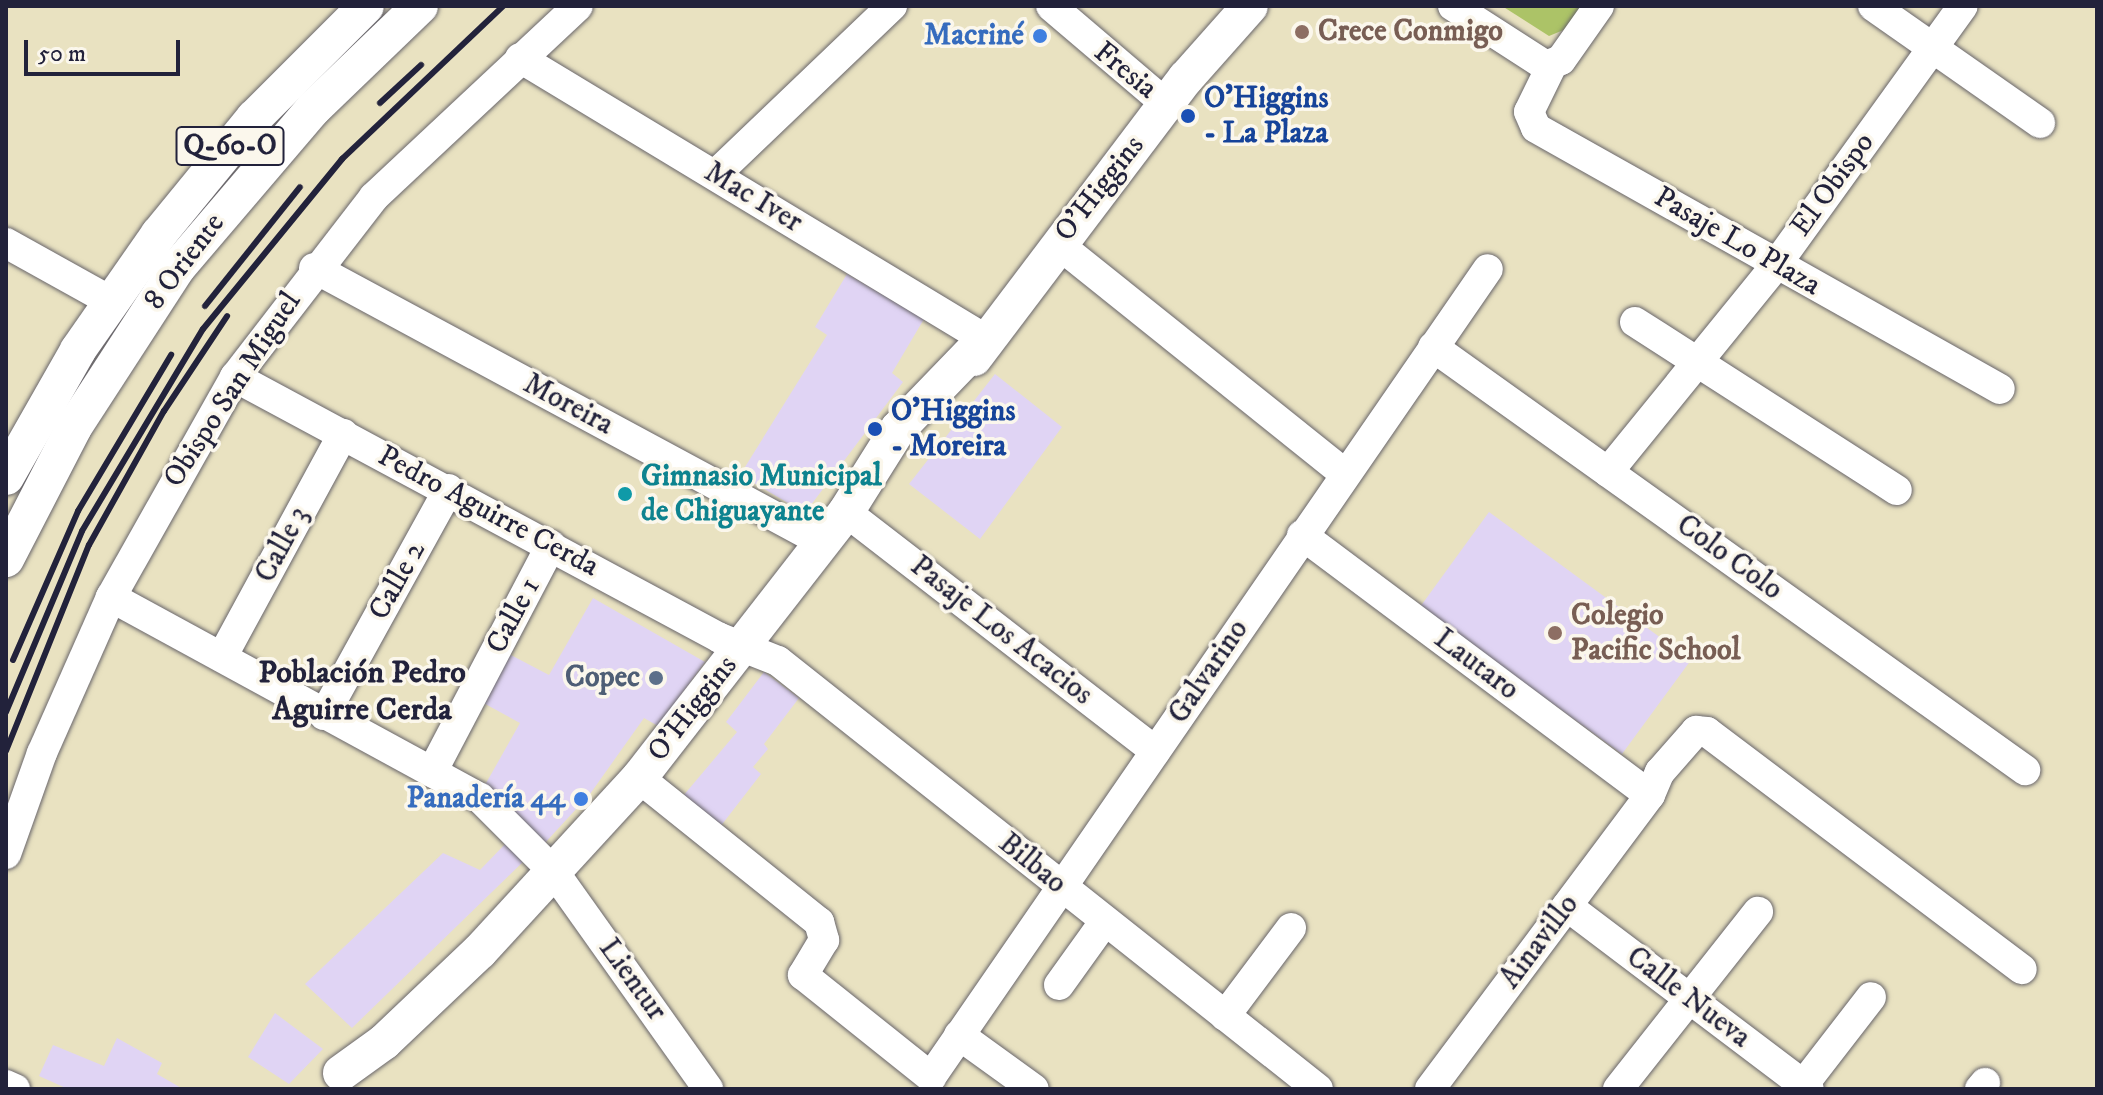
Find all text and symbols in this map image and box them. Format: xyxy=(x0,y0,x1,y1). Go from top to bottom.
place label: Crece Conmigo xyxy=(1318,14,1503,50)
place label: Macriné xyxy=(924,18,1024,54)
marker: Crece Conmigo xyxy=(1293,23,1311,41)
scale bar xyxy=(28,24,184,74)
marker: Macriné xyxy=(1031,27,1049,45)
street label: Fresia xyxy=(1086,35,1164,107)
text: 50 m xyxy=(38,39,86,69)
place label: O'Higgins - La Plaza xyxy=(1204,81,1328,152)
marker: O'Higgins - La Plaza xyxy=(1179,107,1197,125)
road number: Q-60-O xyxy=(174,122,286,170)
street label: El Obispo xyxy=(1783,126,1883,244)
street label: O'Higgins xyxy=(1047,129,1153,249)
street label: Mac Iver xyxy=(697,155,809,241)
street label: Pasaje Lo Plaza xyxy=(1647,180,1827,304)
street label: 8 Oriente xyxy=(137,207,233,317)
street label: Obispo San Miguel xyxy=(157,286,309,494)
street label: Moreira xyxy=(517,366,619,444)
place label: O'Higgins - Moreira xyxy=(891,394,1015,464)
marker: O'Higgins - Moreira xyxy=(866,420,884,438)
street label: Pedro Aguirre Cerda xyxy=(371,439,605,585)
place label: Gimnasio Municipal de Chiguayante xyxy=(641,459,882,530)
marker: Gimnasio Municipal de Chiguayante xyxy=(616,485,634,503)
street label: Calle 3 xyxy=(248,501,318,589)
street label: Colo Colo xyxy=(1669,508,1789,608)
street label: Calle 2 xyxy=(362,535,434,627)
street label: Pasaje Los Acacios xyxy=(903,549,1099,713)
street label: Calle 1 xyxy=(479,572,549,660)
place label: Colegio Pacific School xyxy=(1571,598,1740,668)
street label: Galvarino xyxy=(1161,613,1257,731)
street label: Lautaro xyxy=(1426,621,1526,709)
marker: Colegio Pacific School xyxy=(1546,624,1564,642)
street label: O'Higgins xyxy=(640,649,746,769)
district label: Población Pedro Aguirre Cerda xyxy=(258,655,466,730)
place label: Copec xyxy=(565,660,640,696)
marker: Copec xyxy=(647,669,665,687)
place label: Panadería 44 xyxy=(406,781,565,817)
marker: Panadería 44 xyxy=(572,790,590,808)
street label: Bilbao xyxy=(991,826,1073,902)
street label: Ainavillo xyxy=(1493,888,1587,996)
street label: Lientur xyxy=(590,932,674,1028)
street label: Calle Nueva xyxy=(1619,940,1757,1056)

